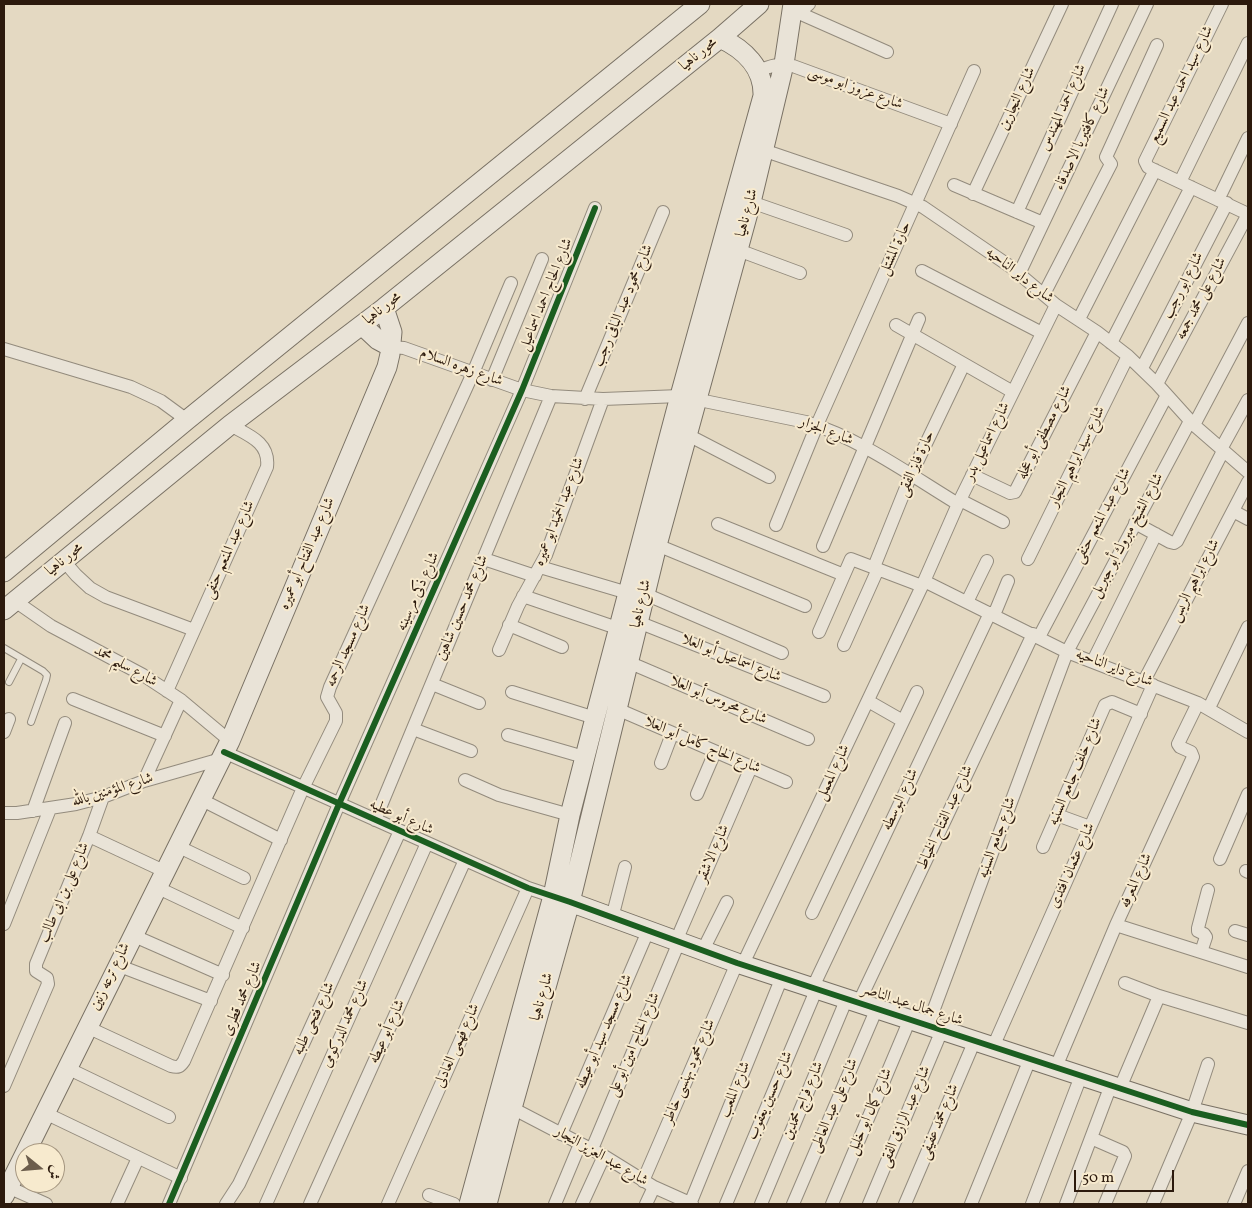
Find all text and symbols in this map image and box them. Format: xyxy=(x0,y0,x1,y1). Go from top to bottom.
street label: شارع سيد احمد عبد السميع xyxy=(1146,23,1218,147)
street label: محور ناهيا xyxy=(676,34,722,76)
street label: شارع احمد المهندس xyxy=(1037,62,1091,154)
street label: شارع عزوز ابو موسى xyxy=(805,63,905,115)
street label: شارع النجارين xyxy=(996,64,1040,134)
street label: شارع كافتيريا الاصدقاء xyxy=(1051,84,1115,194)
street label: شارع ناهيا xyxy=(733,187,763,239)
street label: حارة المشتل xyxy=(876,219,916,279)
street label: شارع الحاج احمد اسماعيل xyxy=(516,236,578,354)
street label: شارع محمود عبد الباقى رجب xyxy=(590,242,658,370)
street label: شارع داير الناحيه xyxy=(981,244,1057,308)
street label: شارع ابو رجب xyxy=(1160,250,1208,322)
street label: شارع على محمد جمعه xyxy=(1173,255,1231,343)
street label: محور ناهيا xyxy=(360,289,406,329)
street label: شارع زهره السلام xyxy=(417,345,505,391)
street label: شارع مصطفى أبو عجله xyxy=(1014,383,1076,483)
street label: شارع اسماعيل بدر xyxy=(961,400,1015,484)
street label: شارع سيد ابراهيم النجار xyxy=(1046,404,1110,510)
street label: شارع الجزار xyxy=(797,414,855,450)
street label: حارة فايز الفقى xyxy=(895,428,939,500)
street label: شارع عبد الحميد ابو عميره xyxy=(531,455,589,569)
street label: شارع عبد المنعم حنفى xyxy=(1070,465,1136,567)
street label: شارع الشيخ مبروك أبو جبريل xyxy=(1087,470,1169,602)
street label: شارع عبد الفتاح أبو عميره xyxy=(276,495,340,613)
street label: شارع عبد المنعم حنفى xyxy=(200,498,260,602)
street label: شارع ابراهيم الريس xyxy=(1167,537,1225,625)
street label: محور ناهيا xyxy=(42,539,88,581)
street label: شارع ذكى مرسينه xyxy=(394,550,444,634)
street label: شارع محمد حسين شاهين xyxy=(433,553,493,663)
street label: شارع ناهيا xyxy=(628,578,656,630)
street label: شارع مسجد الرحمه xyxy=(323,602,375,690)
street label: شارع اسماعيل أبو العلا xyxy=(679,631,783,687)
street label: شارع سليم محمد xyxy=(90,642,160,692)
street label: شارع داير الناحيه xyxy=(1073,646,1155,692)
street label: شارع محروس أبو العلا xyxy=(667,673,769,729)
street label: شارع الحاج كامل أبو العلا xyxy=(641,713,763,779)
street label: شارع خلف جامع السنيه xyxy=(1045,715,1107,829)
street label: شارع المعمل xyxy=(813,742,855,804)
street label: شارع عبد الفتاح الخياط xyxy=(914,763,978,873)
street label: شارع البوسطه xyxy=(879,766,923,834)
street label: شارع المؤمنين بالله xyxy=(70,770,156,812)
street label: شارع جامع السنيه xyxy=(975,795,1021,881)
street label: شارع أبو عطيه xyxy=(366,796,436,840)
street label: شارع عثمان افتدى xyxy=(1046,820,1100,912)
street label: شارع الاشقر xyxy=(694,822,734,886)
street label: شارع على بن ابى طالب xyxy=(36,840,94,946)
street label: شارع المعرفه xyxy=(1117,851,1157,911)
street label: شارع ترعه زنين xyxy=(87,940,135,1014)
street label: شارع محمد قطرى xyxy=(219,959,267,1039)
street label: شارع ناهيا xyxy=(528,971,558,1023)
street label: شارع مسجد سيد أبو عيطه xyxy=(573,972,637,1092)
street label: شارع محمد الدركومى xyxy=(319,977,373,1071)
street label: شارع فتحى طلبه xyxy=(290,979,340,1059)
street label: شارع جمال عبد الناصر xyxy=(859,981,965,1031)
street label: شارع الحاج امين أبو على xyxy=(605,990,665,1100)
street label: شارع أبو عيطه xyxy=(366,997,410,1067)
street label: شارع فهمى العادلى xyxy=(431,1001,485,1091)
street label: شارع محمود بهنسى خاطر xyxy=(660,1017,720,1127)
street label: شارع حسين يعقوب xyxy=(744,1049,798,1143)
street label: شارع على عبد العاطى xyxy=(807,1056,863,1156)
street label: شارع الملعب xyxy=(717,1059,755,1121)
street label: شارع فراج محمدين xyxy=(779,1059,829,1143)
street label: شارع عبد الرازق الفقى xyxy=(877,1064,935,1170)
street label: شارع كمال أبو خليل xyxy=(845,1066,897,1158)
street label: شارع محمد عفيفى xyxy=(916,1082,964,1162)
street label: شارع عبد العزيز النجار xyxy=(551,1123,651,1191)
north arrow xyxy=(15,1143,65,1193)
scale bar xyxy=(1077,1160,1177,1192)
text: ش xyxy=(43,1163,65,1182)
text: 50 m xyxy=(1082,1168,1114,1189)

